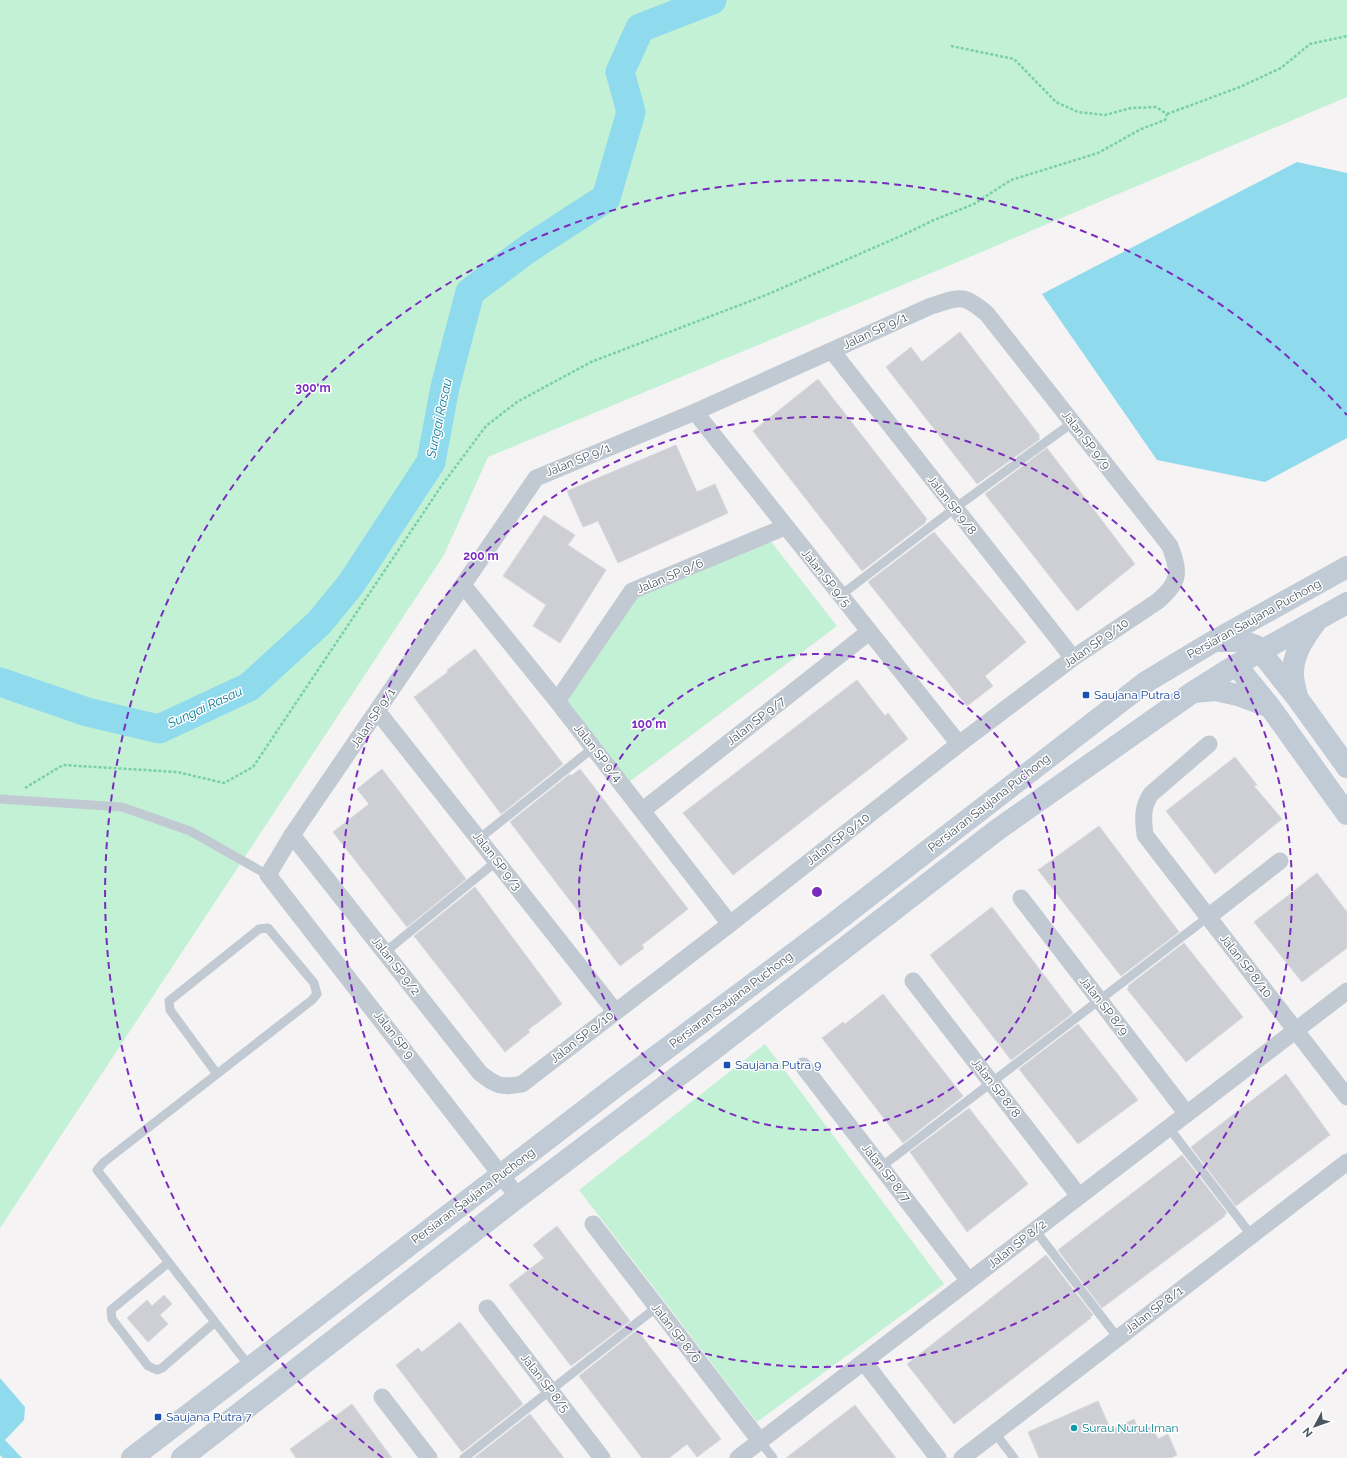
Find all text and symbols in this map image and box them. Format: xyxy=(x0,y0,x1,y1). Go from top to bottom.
street label: Jalan SP 9/1 xyxy=(841,310,909,352)
water label: Sungai Rasau xyxy=(423,377,455,460)
text: 300 m xyxy=(295,381,331,395)
street label: Jalan SP 9/9 xyxy=(1059,408,1113,472)
street label: Jalan SP 9/1 xyxy=(544,441,612,479)
street label: Jalan SP 9/8 xyxy=(925,473,979,537)
street label: Jalan SP 9/5 xyxy=(799,546,854,610)
text: 200 m xyxy=(463,549,499,563)
street label: Jalan SP 9/6 xyxy=(635,556,705,596)
street label: Persiaran Saujana Puchong xyxy=(1185,576,1323,662)
street label: Jalan SP 9/10 xyxy=(1061,615,1131,671)
water label: Sungai Rasau xyxy=(164,683,245,731)
street label: Jalan SP 9/1 xyxy=(348,686,398,750)
place label: Saujana Putra 8 xyxy=(1094,688,1180,702)
marker: Saujana Putra 8 xyxy=(1081,690,1091,700)
street label: Jalan SP 9/7 xyxy=(724,693,788,748)
text: 100 m xyxy=(632,717,666,731)
street label: Jalan SP 9/4 xyxy=(571,721,625,785)
street label: Persiaran Saujana Puchong xyxy=(925,751,1053,855)
street label: Jalan SP 9/10 xyxy=(804,810,872,868)
street label: Jalan SP 9/3 xyxy=(470,829,524,893)
centre of rings xyxy=(810,885,824,899)
street label: Jalan SP 8/10 xyxy=(1217,932,1275,1000)
street label: Jalan SP 9/2 xyxy=(369,934,423,998)
street label: Persiaran Saujana Puchong xyxy=(667,949,795,1051)
street label: Jalan SP 8/9 xyxy=(1077,974,1131,1038)
street label: Jalan SP 9 xyxy=(371,1008,417,1062)
street label: Jalan SP 9/10 xyxy=(548,1008,616,1066)
street label: Jalan SP 8/8 xyxy=(969,1056,1023,1120)
place label: Saujana Putra 9 xyxy=(735,1058,821,1072)
marker: Saujana Putra 9 xyxy=(722,1060,732,1070)
street label: Jalan SP 8/7 xyxy=(859,1141,914,1205)
street label: Persiaran Saujana Puchong xyxy=(409,1145,537,1247)
street label: Jalan SP 8/2 xyxy=(985,1217,1049,1271)
street label: Jalan SP 8/1 xyxy=(1122,1284,1186,1336)
street label: Jalan SP 8/6 xyxy=(649,1301,703,1365)
street label: Jalan SP 8/5 xyxy=(518,1351,572,1415)
north arrow xyxy=(1295,1406,1335,1446)
place label: Saujana Putra 7 xyxy=(166,1410,252,1424)
marker: Saujana Putra 7 xyxy=(153,1412,163,1422)
place label: Surau Nurul Iman xyxy=(1082,1421,1179,1435)
marker: Surau Nurul Iman xyxy=(1069,1423,1079,1433)
text: N xyxy=(1300,1425,1315,1440)

